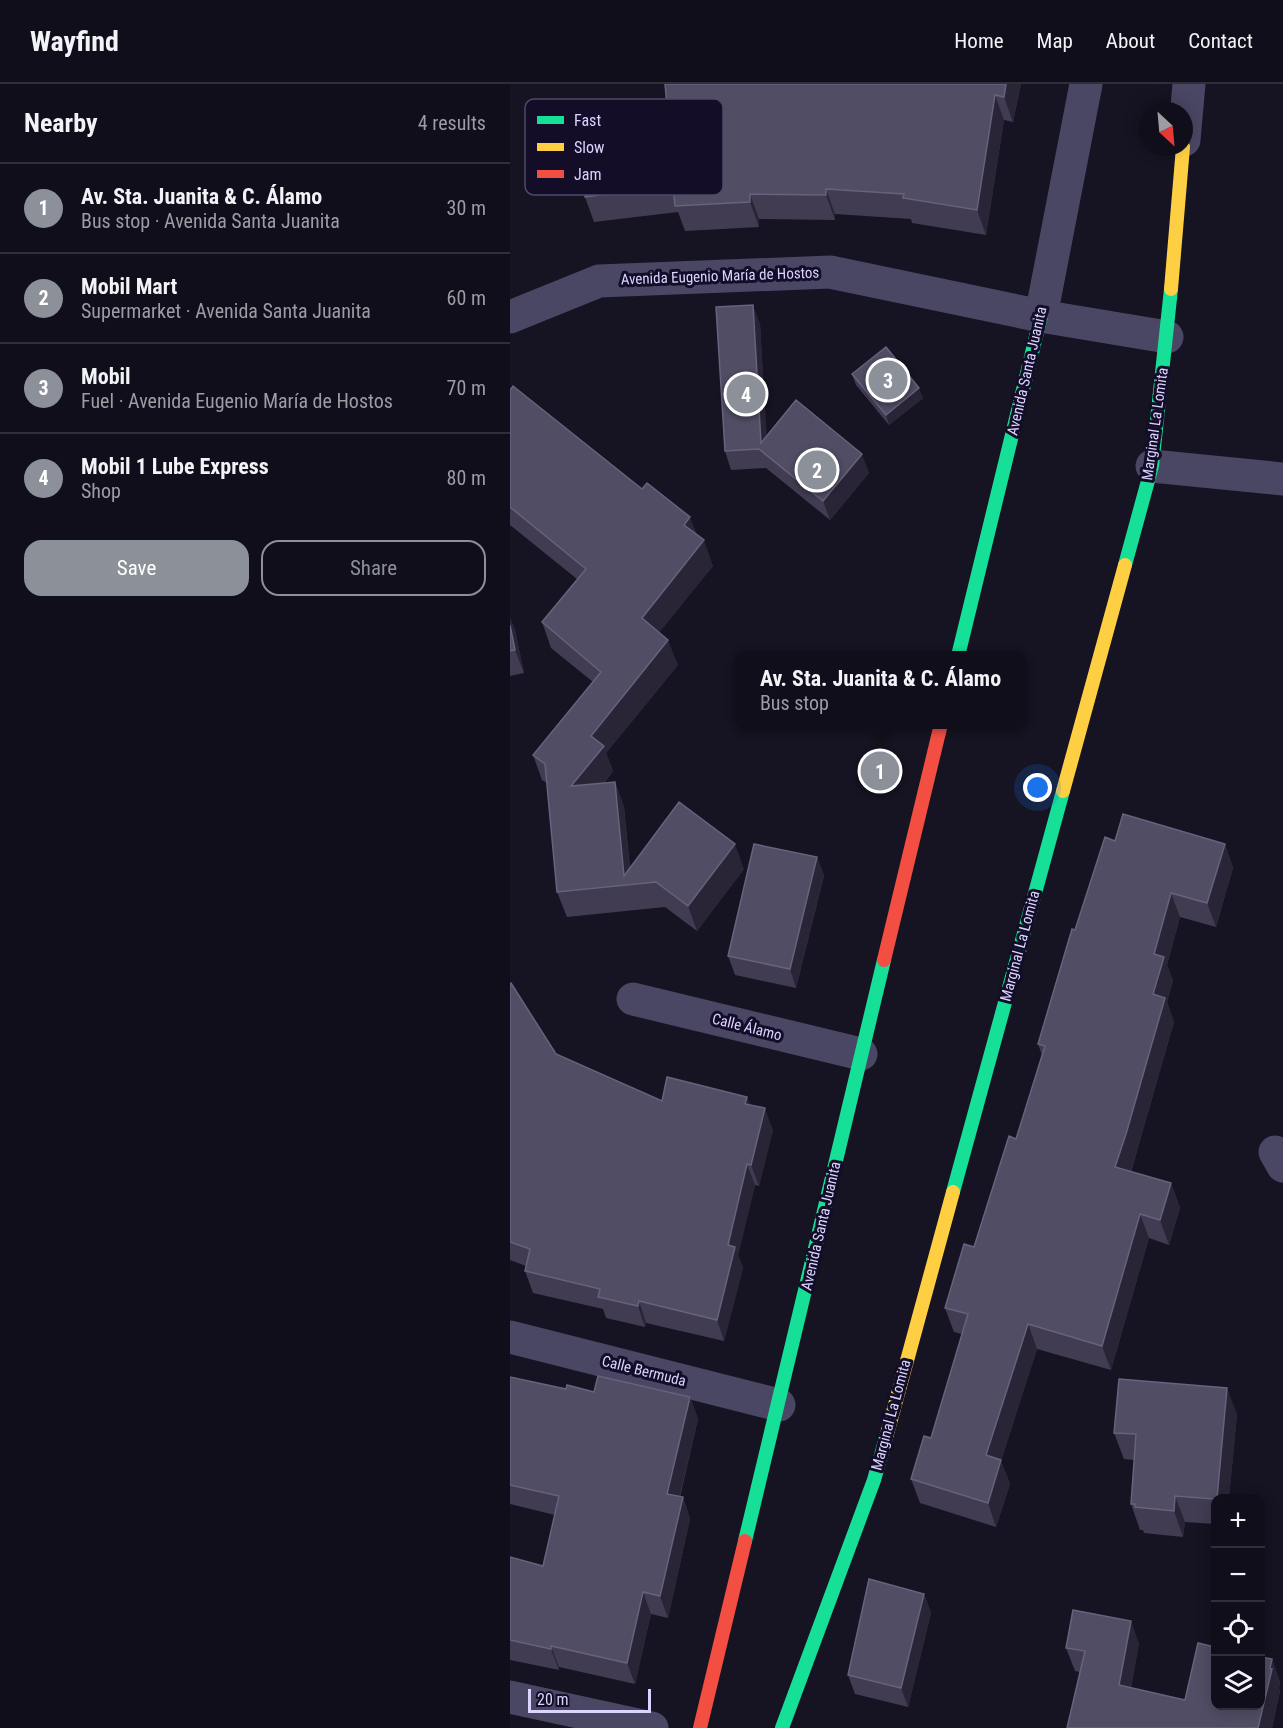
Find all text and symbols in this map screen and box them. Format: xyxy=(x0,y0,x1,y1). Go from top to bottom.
text: Wayfind xyxy=(30,25,119,58)
text: Home xyxy=(954,29,1004,53)
text: Map xyxy=(1037,29,1073,53)
text: About xyxy=(1106,29,1155,53)
text: Contact xyxy=(1188,29,1253,53)
legend xyxy=(525,99,723,195)
north arrow xyxy=(1139,102,1193,156)
text: Nearby xyxy=(24,108,98,138)
text: 4 results xyxy=(418,111,486,135)
text: Fast xyxy=(574,111,601,130)
text: Slow xyxy=(574,138,604,157)
text: Jam xyxy=(574,165,601,184)
text: Av. Sta. Juanita & C. Álamo xyxy=(81,184,322,209)
text: 1 xyxy=(38,196,49,220)
text: 30 m xyxy=(447,196,486,220)
text: Bus stop · Avenida Santa Juanita xyxy=(81,209,340,233)
street label: Avenida Eugenio María de Hostos xyxy=(620,264,820,288)
text: Mobil Mart xyxy=(81,274,177,299)
text: 2 xyxy=(38,286,49,310)
text: 60 m xyxy=(447,286,486,310)
text: Supermarket · Avenida Santa Juanita xyxy=(81,299,371,323)
street label: Avenida Santa Juanita xyxy=(1003,305,1051,437)
pin: 3 xyxy=(868,358,908,402)
text: Mobil xyxy=(81,364,131,389)
street label: Marginal La Lomita xyxy=(1138,366,1172,482)
pin: 4 xyxy=(726,372,766,416)
text: 3 xyxy=(38,376,49,400)
text: 70 m xyxy=(447,376,486,400)
text: Fuel · Avenida Eugenio María de Hostos xyxy=(81,389,393,413)
pin: 2 xyxy=(798,448,836,492)
text: Mobil 1 Lube Express xyxy=(81,454,269,479)
text: 4 xyxy=(38,466,49,490)
text: 80 m xyxy=(447,466,486,490)
text: Shop xyxy=(81,479,121,503)
button: Save xyxy=(24,540,249,596)
button: Share xyxy=(261,540,486,596)
popup xyxy=(735,651,1026,729)
text: Av. Sta. Juanita & C. Álamo xyxy=(760,666,1001,691)
text: Bus stop xyxy=(760,691,829,715)
pin: 1 xyxy=(860,748,899,794)
your location xyxy=(1023,773,1052,802)
street label: Marginal La Lomita xyxy=(997,889,1043,1003)
street label: Calle Álamo xyxy=(710,1010,784,1044)
street label: Avenida Santa Juanita xyxy=(797,1160,845,1292)
street label: Calle Bermuda xyxy=(600,1352,688,1390)
street label: Marginal La Lomita xyxy=(868,1358,914,1472)
map controls xyxy=(1211,1494,1265,1710)
button: + xyxy=(1211,1494,1265,1548)
button: − xyxy=(1211,1548,1265,1602)
button: locate xyxy=(1211,1602,1265,1656)
button: layers xyxy=(1211,1656,1265,1710)
scale bar xyxy=(528,1686,651,1714)
text: 20 m xyxy=(537,1690,569,1709)

